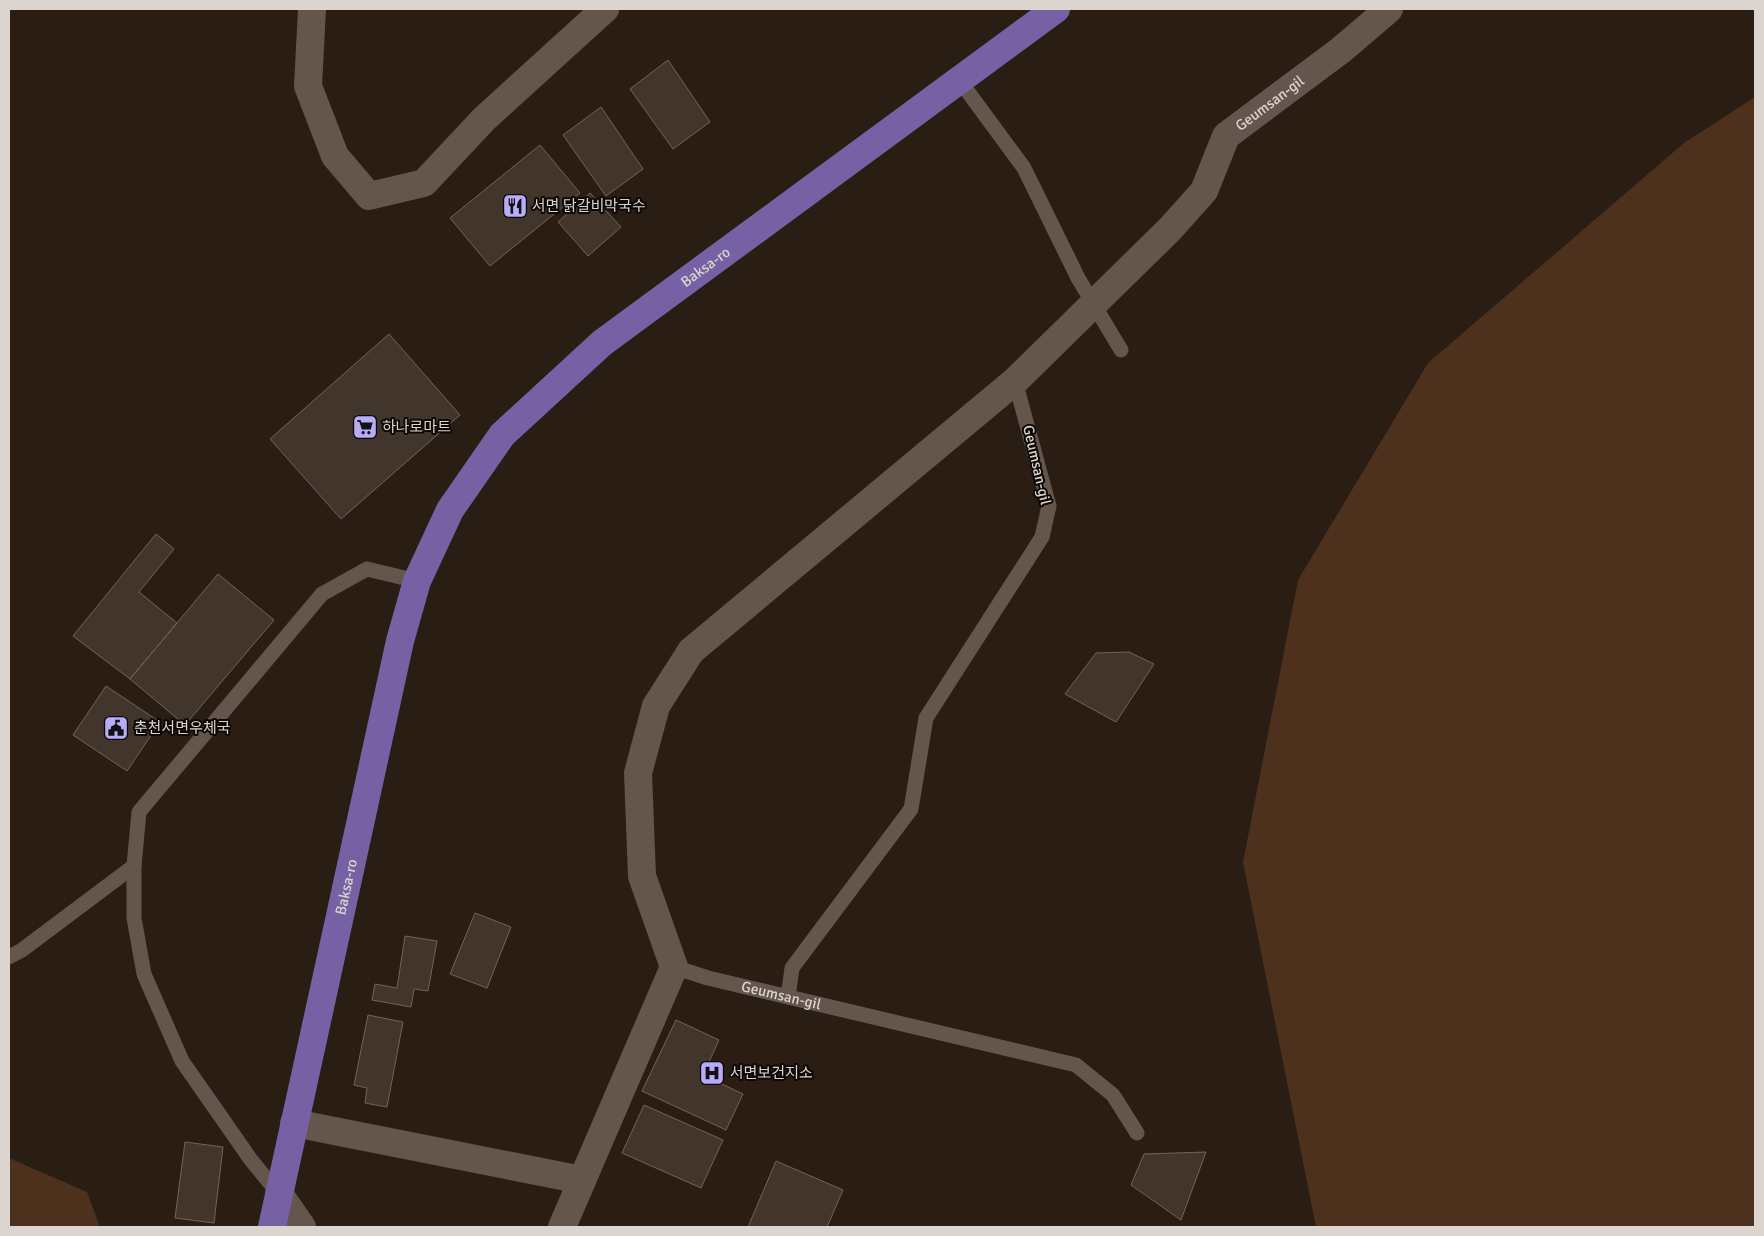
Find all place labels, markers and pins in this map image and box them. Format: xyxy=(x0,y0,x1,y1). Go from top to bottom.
restaurant icon: 서면 닭갈비막국수 xyxy=(502,193,528,219)
place label: 서면 닭갈비막국수 xyxy=(532,197,646,215)
supermarket icon: 하나로마트 xyxy=(352,414,378,440)
place label: 하나로마트 xyxy=(382,418,451,436)
public building icon: 춘천서면우체국 xyxy=(103,715,129,741)
place label: 춘천서면우체국 xyxy=(134,719,231,737)
hospital icon: 서면보건지소 xyxy=(699,1060,725,1086)
place label: 서면보건지소 xyxy=(730,1064,813,1082)

